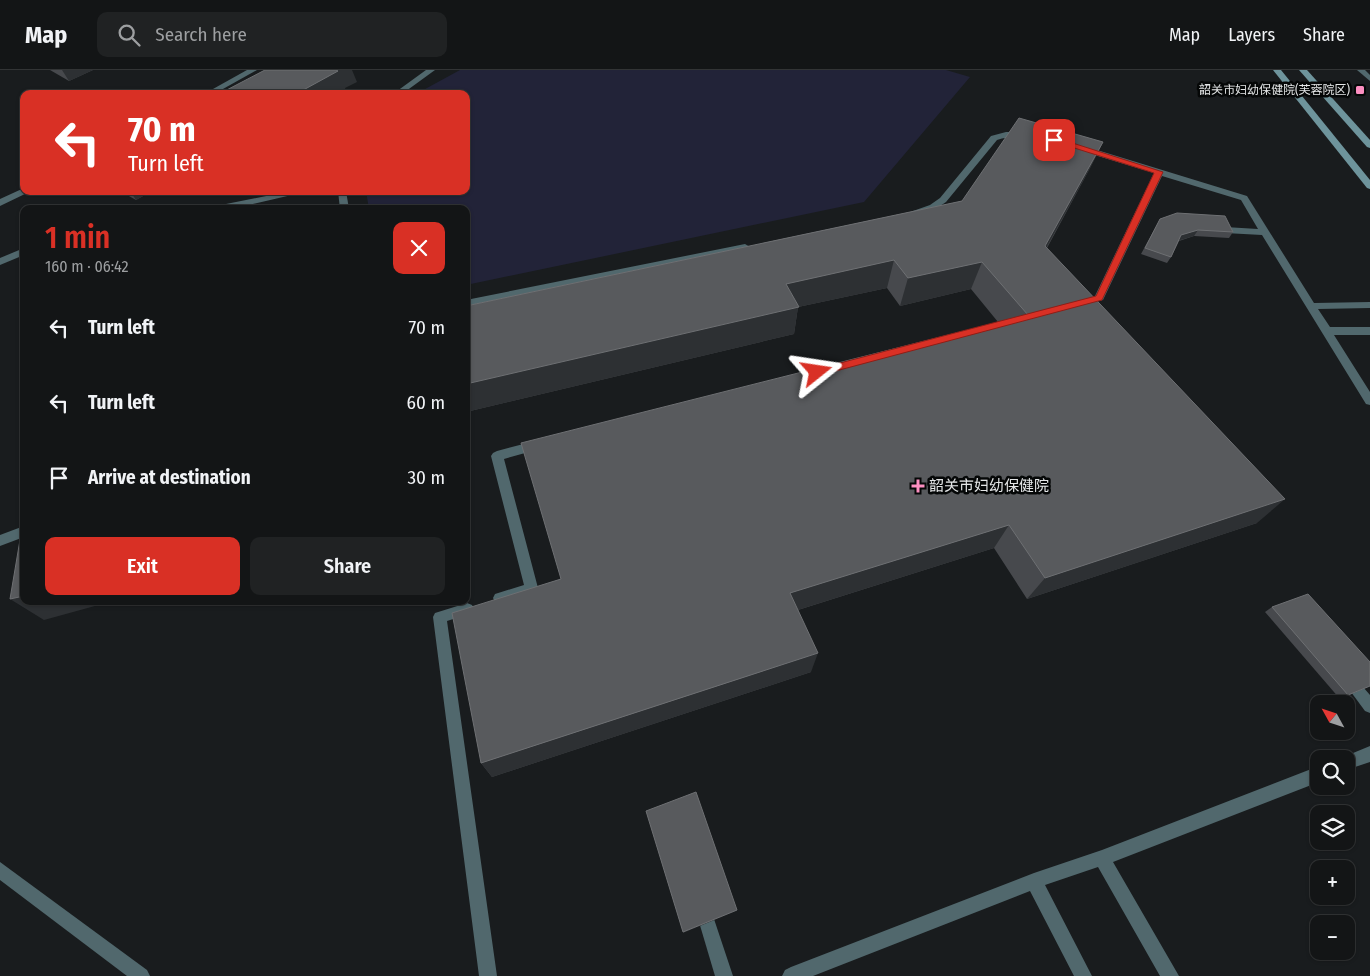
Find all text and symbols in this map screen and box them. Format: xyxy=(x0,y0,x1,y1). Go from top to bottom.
search box xyxy=(97,12,447,57)
text: Map xyxy=(25,21,67,49)
icon: search xyxy=(115,21,143,49)
text: Search here xyxy=(155,23,247,46)
text: Map xyxy=(1169,24,1200,46)
text: Layers xyxy=(1228,24,1275,46)
text: Share xyxy=(1303,24,1345,46)
place label: 韶关市妇幼保健院(芙蓉院区) xyxy=(1199,83,1350,97)
marker: 韶关市妇幼保健院(芙蓉院区) xyxy=(1354,84,1366,96)
text: 70 m xyxy=(128,108,196,150)
icon: left xyxy=(45,110,110,175)
pin xyxy=(1033,119,1075,161)
icon: arrive xyxy=(1040,126,1068,154)
text: Turn left xyxy=(128,150,204,177)
text: 1 min xyxy=(45,220,110,256)
button: close xyxy=(393,222,445,274)
text: 160 m · 06:42 xyxy=(45,257,129,276)
icon: left xyxy=(45,314,73,342)
text: Turn left xyxy=(88,316,155,339)
text: 70 m xyxy=(409,316,445,339)
position arrow xyxy=(790,345,842,397)
icon: left xyxy=(45,389,73,417)
text: Turn left xyxy=(88,391,155,414)
text: 60 m xyxy=(407,391,445,414)
icon: arrive xyxy=(45,464,73,492)
text: Arrive at destination xyxy=(88,466,251,489)
text: 30 m xyxy=(407,466,445,489)
place label: 韶关市妇幼保健院 xyxy=(929,477,1049,495)
marker: 韶关市妇幼保健院 xyxy=(911,479,925,493)
button: Exit xyxy=(45,537,240,595)
button: Share xyxy=(250,537,445,595)
north arrow xyxy=(1310,695,1355,740)
map controls xyxy=(1310,695,1355,960)
button: search xyxy=(1310,750,1355,795)
button: layers xyxy=(1310,805,1355,850)
button: + xyxy=(1310,860,1355,905)
button: − xyxy=(1310,915,1355,960)

